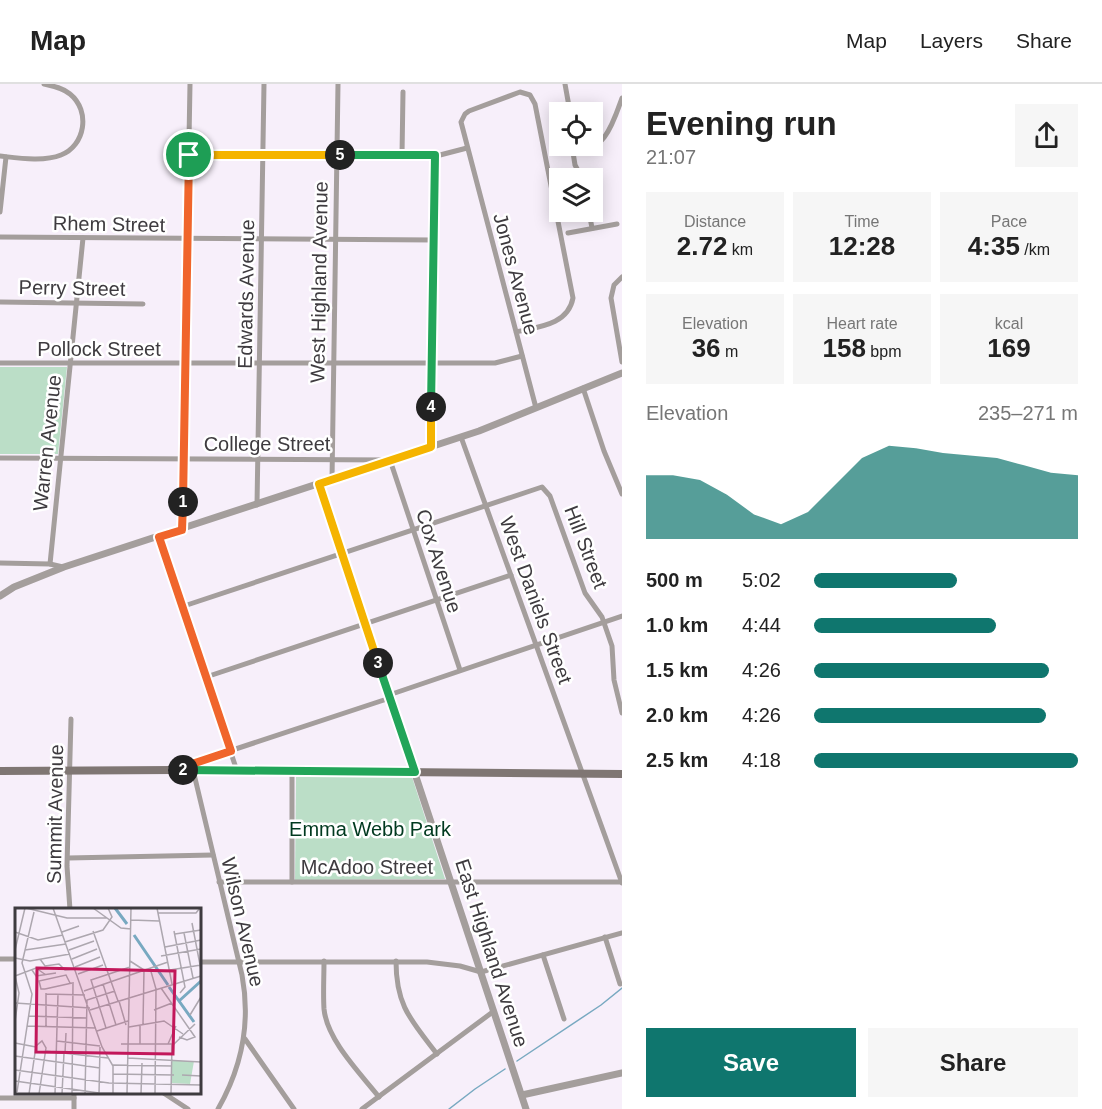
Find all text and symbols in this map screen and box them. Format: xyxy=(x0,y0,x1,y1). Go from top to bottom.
text: Map xyxy=(30,25,86,56)
text: Map xyxy=(846,29,887,52)
text: Layers xyxy=(920,29,983,52)
text: Share xyxy=(1016,29,1072,52)
map controls xyxy=(549,102,603,222)
button: locate xyxy=(549,102,603,156)
button: share xyxy=(1015,104,1078,167)
text: Evening run xyxy=(646,105,837,142)
pin xyxy=(163,129,214,180)
icon: arrive xyxy=(172,138,205,171)
pin: 5 xyxy=(325,140,355,170)
text: 5 xyxy=(336,146,344,163)
text: 21:07 xyxy=(646,146,696,168)
button: layers xyxy=(549,168,603,222)
street label: West Highland Avenue xyxy=(306,181,332,383)
street label: Jones Avenue xyxy=(489,211,543,337)
street label: Rhem Street xyxy=(53,212,166,236)
text: Distance xyxy=(684,213,746,230)
text: Time xyxy=(845,213,879,230)
text: Pace xyxy=(991,213,1027,230)
street label: Edwards Avenue xyxy=(234,219,258,369)
text: 2.72 xyxy=(677,231,727,261)
text: 12:28 xyxy=(829,231,895,261)
text: 4:35 xyxy=(968,231,1020,261)
text: km xyxy=(727,241,753,258)
text: /km xyxy=(1020,241,1050,258)
street label: Perry Street xyxy=(18,276,126,300)
text: Elevation xyxy=(682,315,748,332)
text: Heart rate xyxy=(826,315,898,332)
text: kcal xyxy=(995,315,1023,332)
text: 36 xyxy=(692,333,721,363)
text: 158 xyxy=(823,333,866,363)
text: 169 xyxy=(987,333,1031,363)
street label: Pollock Street xyxy=(37,338,161,360)
text: m xyxy=(721,343,738,360)
text: bpm xyxy=(866,343,901,360)
street label: Warren Avenue xyxy=(29,374,65,512)
pin: 4 xyxy=(416,392,446,422)
text: 4 xyxy=(427,398,435,415)
text: Elevation xyxy=(646,402,728,424)
text: 235–271 m xyxy=(978,402,1078,424)
street label: College Street xyxy=(204,433,331,455)
pin: 1 xyxy=(168,487,198,517)
text: 1 xyxy=(179,493,187,510)
street label: Hill Street xyxy=(560,503,612,592)
street label: Cox Avenue xyxy=(412,506,466,616)
street label: West Daniels Street xyxy=(496,513,577,687)
text: 500 m xyxy=(646,569,703,591)
text: 5:02 xyxy=(742,569,781,591)
text: 1.0 km xyxy=(646,614,708,636)
text: 4:44 xyxy=(742,614,781,636)
pin: 3 xyxy=(363,648,393,678)
text: 3 xyxy=(374,654,382,671)
text: 1.5 km xyxy=(646,659,708,681)
text: 4:26 xyxy=(742,659,781,681)
text: 2.0 km xyxy=(646,704,708,726)
text: 4:26 xyxy=(742,704,781,726)
street label: Summit Avenue xyxy=(43,744,67,884)
text: 2.5 km xyxy=(646,749,708,771)
text: 4:18 xyxy=(742,749,781,771)
pin: 2 xyxy=(168,755,198,785)
text: 2 xyxy=(179,761,187,778)
park label: Emma Webb Park xyxy=(289,818,452,840)
street label: Wilson Avenue xyxy=(217,855,269,989)
street label: McAdoo Street xyxy=(301,856,434,878)
street label: East Highland Avenue xyxy=(451,856,533,1050)
inset map xyxy=(15,908,201,1094)
button: Save xyxy=(646,1028,856,1097)
button: Share xyxy=(868,1028,1078,1097)

